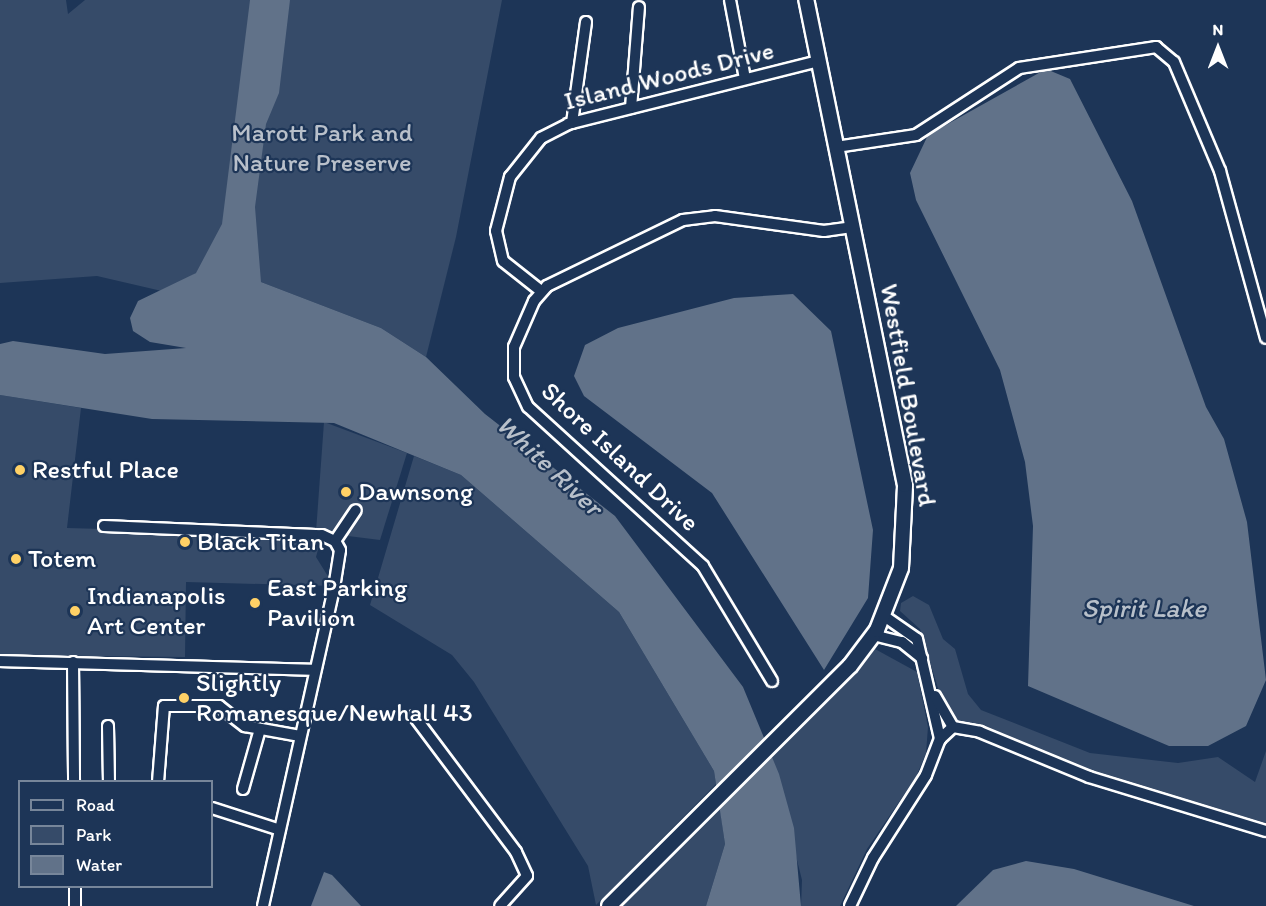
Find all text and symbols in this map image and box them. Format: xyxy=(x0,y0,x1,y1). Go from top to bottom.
north arrow xyxy=(1188,18,1248,78)
text: N xyxy=(1213,20,1223,39)
street label: Island Woods Drive xyxy=(561,35,777,117)
park label: Marott Park and Nature Preserve xyxy=(231,117,413,178)
street label: Westfield Boulevard xyxy=(873,281,943,509)
street label: Shore Island Drive xyxy=(534,375,706,539)
water label: White River xyxy=(491,408,609,522)
place label: Restful Place xyxy=(32,454,178,486)
marker: Restful Place xyxy=(13,463,27,477)
place label: Dawnsong xyxy=(358,476,473,508)
marker: Dawnsong xyxy=(339,485,353,499)
place label: Black Titan xyxy=(197,526,323,558)
marker: Black Titan xyxy=(178,535,192,549)
place label: Totem xyxy=(28,543,96,575)
marker: Totem xyxy=(9,552,23,566)
place label: East Parking Pavilion xyxy=(267,572,408,634)
place label: Indianapolis Art Center xyxy=(87,580,226,642)
water label: Spirit Lake xyxy=(1082,592,1206,624)
marker: East Parking Pavilion xyxy=(248,596,262,610)
marker: Indianapolis Art Center xyxy=(68,604,82,618)
place label: Slightly Romanesque/Newhall 43 xyxy=(196,667,473,728)
marker: Slightly Romanesque/Newhall 43 xyxy=(177,691,191,705)
legend xyxy=(18,780,213,888)
text: Road xyxy=(76,794,115,816)
text: Park xyxy=(76,824,111,846)
text: Water xyxy=(76,854,122,876)

